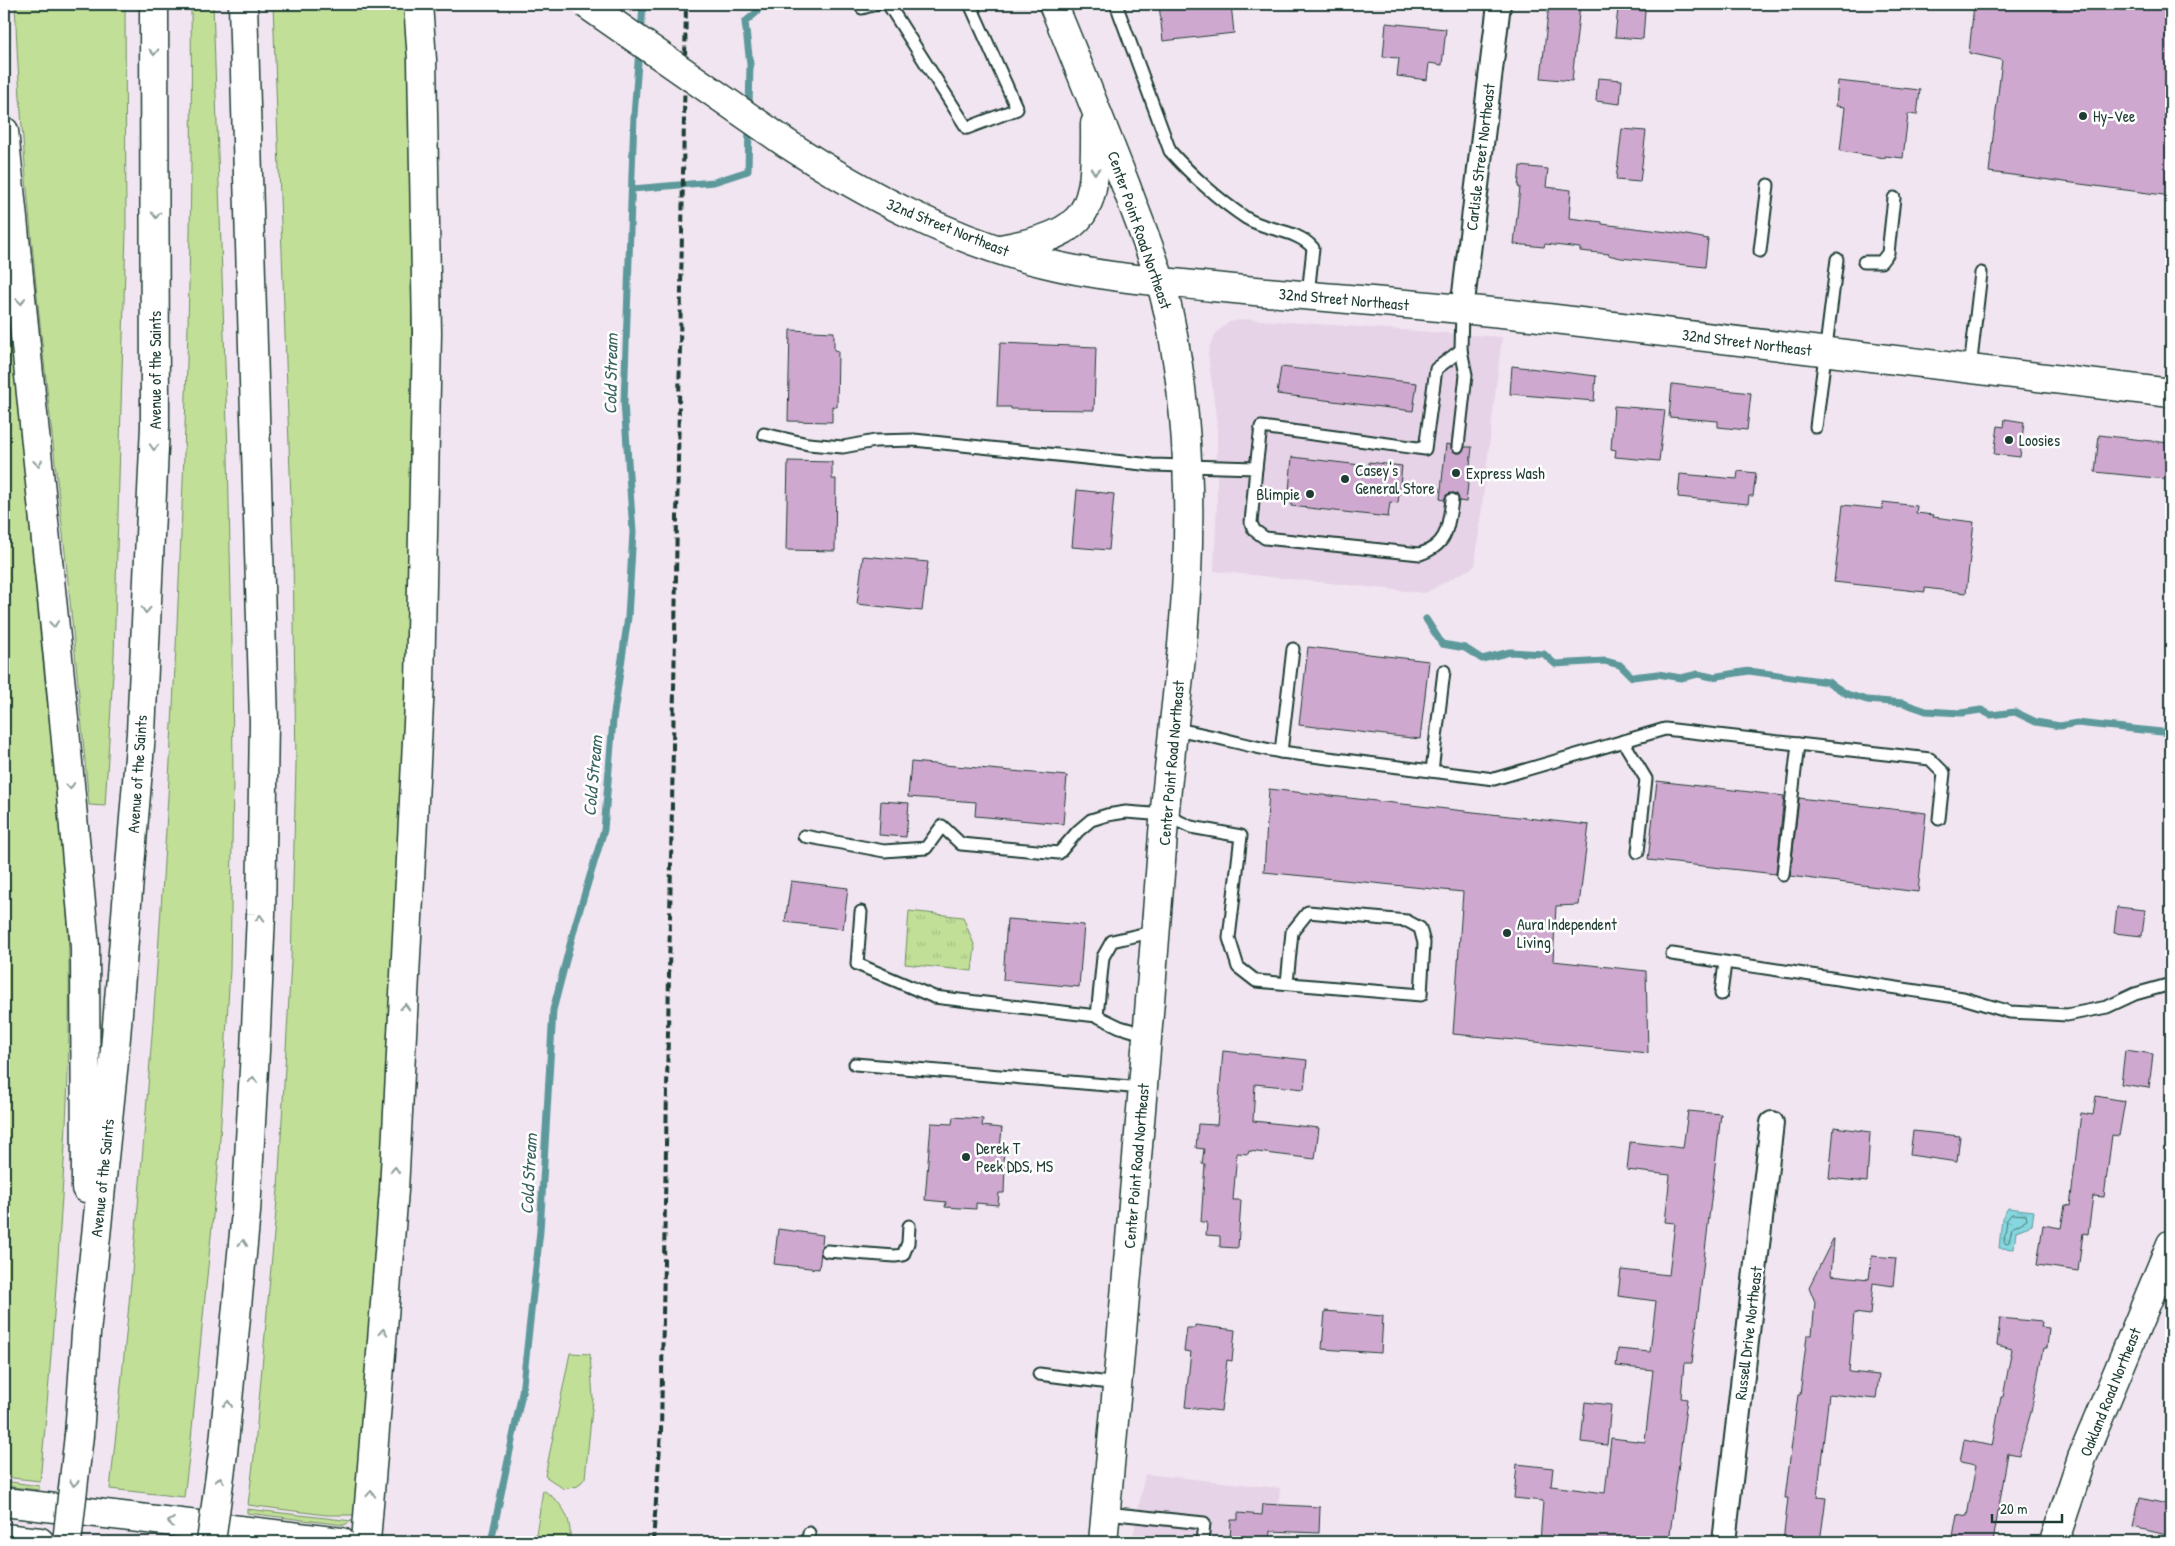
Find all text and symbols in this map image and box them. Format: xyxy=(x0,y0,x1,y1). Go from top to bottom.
one-way arrow xyxy=(149,49,159,57)
street label: Carlisle Street Northeast xyxy=(1460,82,1500,232)
place label: Hy-Vee xyxy=(2093,105,2136,127)
marker: Hy-Vee xyxy=(2077,110,2089,122)
street label: Center Point Road Northeast xyxy=(1103,148,1178,312)
one-way arrow xyxy=(1090,167,1101,175)
street label: 32nd Street Northeast xyxy=(883,192,1013,262)
one-way arrow xyxy=(151,212,161,219)
street label: 32nd Street Northeast xyxy=(1278,282,1410,316)
one-way arrow xyxy=(15,297,26,305)
street label: Avenue of the Saints xyxy=(144,311,166,429)
street label: 32nd Street Northeast xyxy=(1681,323,1814,361)
water label: Cold Stream xyxy=(597,333,624,415)
place label: Loosies xyxy=(2019,429,2060,451)
marker: Loosies xyxy=(2003,434,2015,446)
one-way arrow xyxy=(148,444,159,452)
one-way arrow xyxy=(32,459,43,467)
place label: Casey's General Store xyxy=(1355,459,1435,499)
place label: Express Wash xyxy=(1466,462,1545,484)
marker: Express Wash xyxy=(1450,467,1462,479)
marker: Casey's General Store xyxy=(1339,473,1351,485)
place label: Blimpie xyxy=(1256,483,1301,505)
marker: Blimpie xyxy=(1304,488,1316,500)
one-way arrow xyxy=(141,606,152,614)
one-way arrow xyxy=(48,621,59,629)
street label: Center Point Road Northeast xyxy=(1153,679,1189,847)
street label: Avenue of the Saints xyxy=(122,714,152,834)
water label: Cold Stream xyxy=(577,734,609,817)
one-way arrow xyxy=(64,782,75,790)
place label: Aura Independent Living xyxy=(1517,913,1617,953)
one-way arrow xyxy=(255,914,266,922)
marker: Aura Independent Living xyxy=(1501,927,1513,939)
one-way arrow xyxy=(399,1003,410,1011)
one-way arrow xyxy=(248,1076,259,1084)
street label: Center Point Road Northeast xyxy=(1118,1082,1154,1250)
street label: Avenue of the Saints xyxy=(85,1118,119,1238)
water label: Cold Stream xyxy=(514,1132,543,1215)
place label: Derek T Peek DDS, MS xyxy=(976,1137,1054,1177)
marker: Derek T Peek DDS, MS xyxy=(960,1151,972,1163)
one-way arrow xyxy=(390,1165,401,1173)
one-way arrow xyxy=(237,1238,248,1246)
street label: Russell Drive Northeast xyxy=(1729,1264,1767,1401)
street label: Oakland Road Northeast xyxy=(2074,1324,2146,1460)
one-way arrow xyxy=(378,1327,389,1335)
one-way arrow xyxy=(222,1400,233,1408)
one-way arrow xyxy=(214,1476,224,1485)
one-way arrow xyxy=(69,1480,80,1488)
one-way arrow xyxy=(365,1489,376,1497)
scale bar xyxy=(1992,1491,2062,1523)
text: 20 m xyxy=(2000,1498,2027,1519)
one-way arrow xyxy=(166,1517,174,1528)

